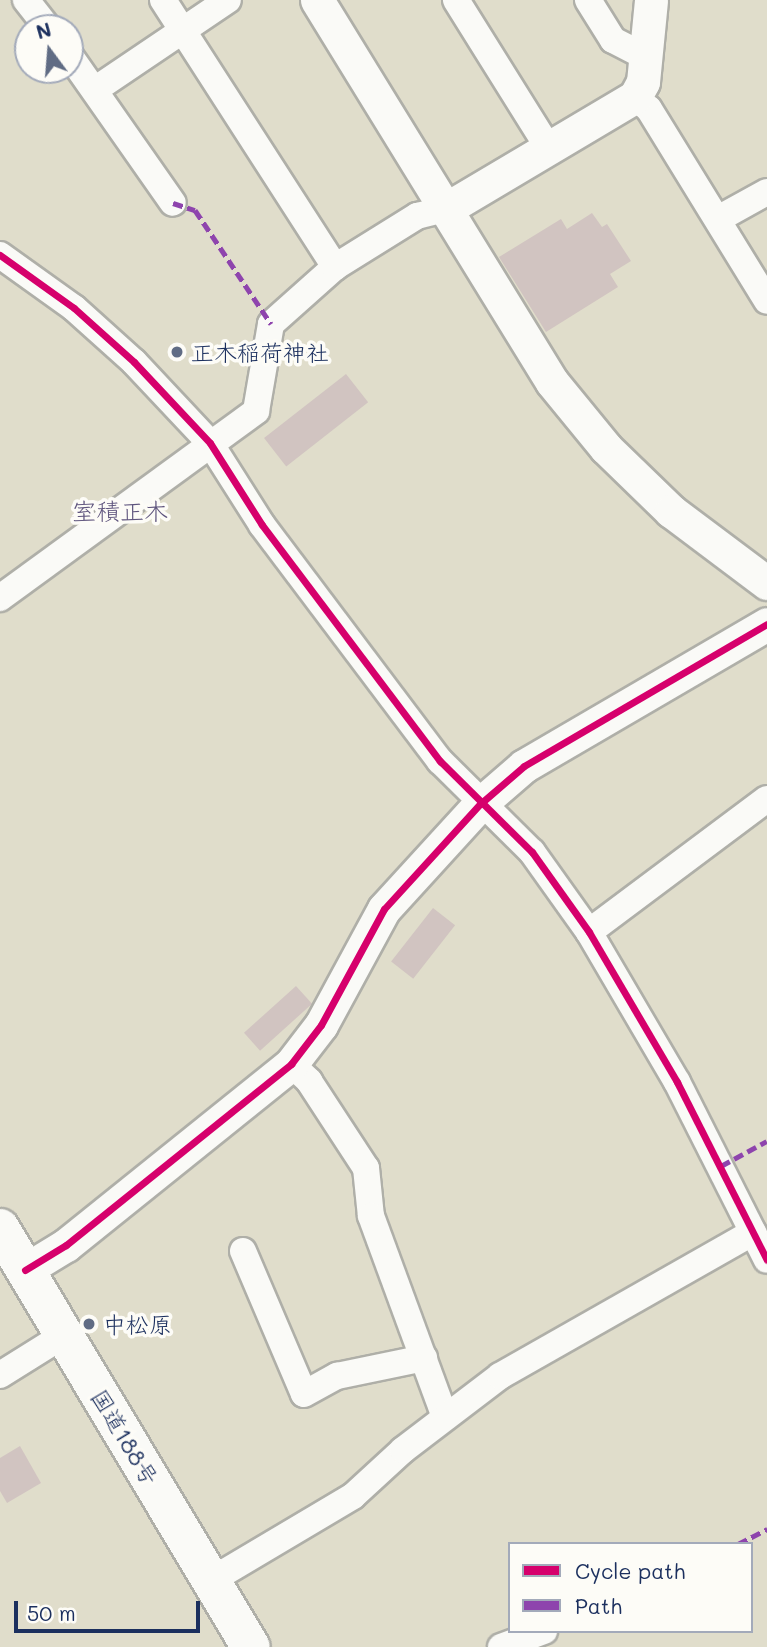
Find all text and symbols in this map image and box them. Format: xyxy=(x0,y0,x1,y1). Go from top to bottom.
north arrow xyxy=(14,14,84,84)
text: N xyxy=(33,16,54,44)
place label: 正木稲荷神社 xyxy=(191,338,329,366)
marker: 正木稲荷神社 xyxy=(169,344,185,360)
district label: 室積正木 xyxy=(72,497,168,525)
place label: 中松原 xyxy=(103,1310,172,1338)
marker: 中松原 xyxy=(81,1316,97,1332)
street label: 国道188号 xyxy=(86,1384,164,1490)
legend xyxy=(508,1542,753,1633)
text: Cycle path xyxy=(575,1557,685,1584)
scale bar xyxy=(18,1588,203,1632)
text: Path xyxy=(575,1592,622,1619)
text: 50 m xyxy=(27,1599,76,1626)

